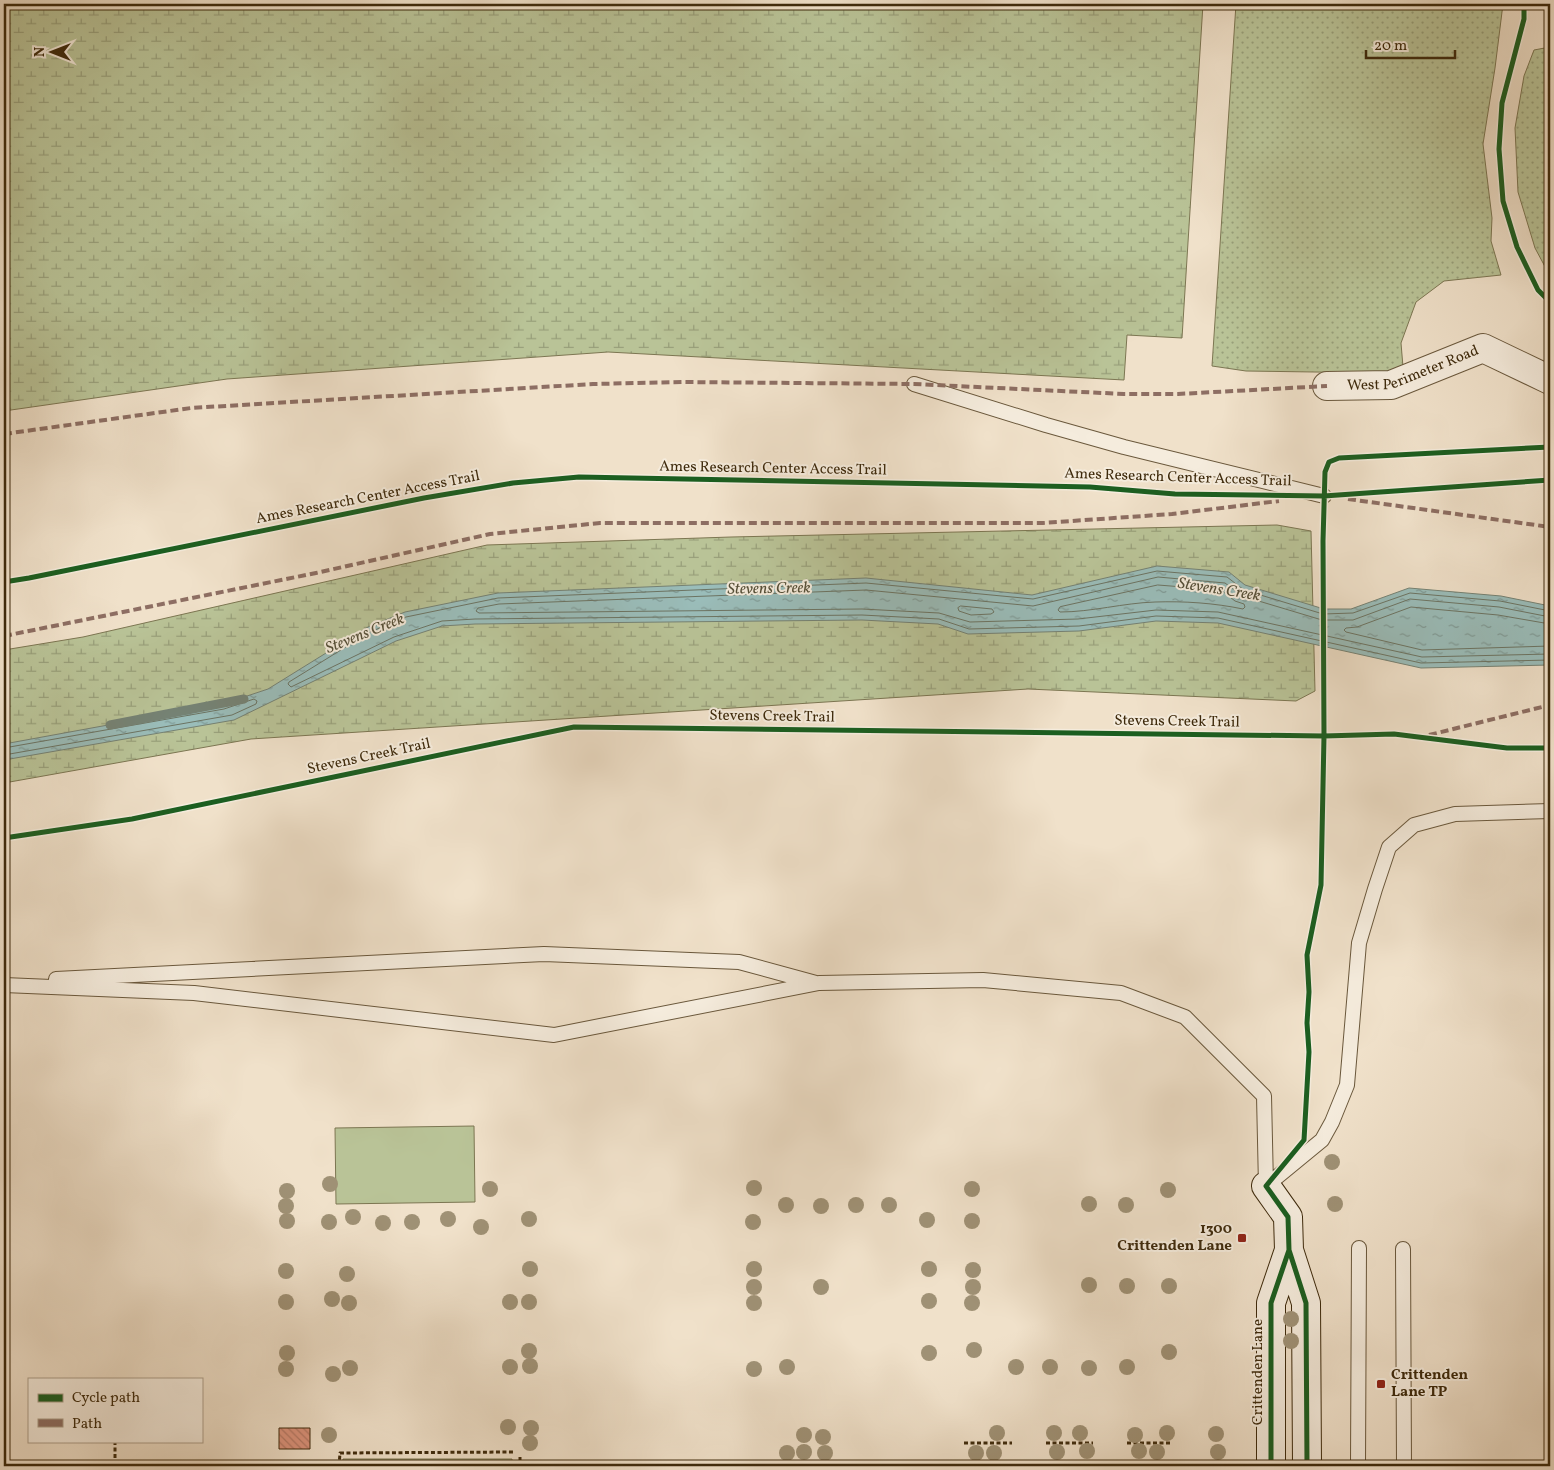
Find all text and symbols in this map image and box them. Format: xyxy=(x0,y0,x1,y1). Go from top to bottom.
north arrow xyxy=(28,28,78,78)
scale bar xyxy=(1366,28,1455,60)
text: 20 m xyxy=(1374,36,1407,57)
text: N xyxy=(31,47,50,57)
street label: West Perimeter Road xyxy=(1347,340,1482,396)
street label: Ames Research Center Access Trail xyxy=(659,457,887,481)
street label: Ames Research Center Access Trail xyxy=(1064,464,1292,492)
street label: Ames Research Center Access Trail xyxy=(254,466,482,530)
water label: Stevens Creek xyxy=(1176,573,1262,607)
water label: Stevens Creek xyxy=(727,577,811,601)
water label: Stevens Creek xyxy=(322,608,408,660)
street label: Stevens Creek Trail xyxy=(709,705,835,729)
street label: Stevens Creek Trail xyxy=(1114,710,1240,734)
street label: Stevens Creek Trail xyxy=(305,734,433,780)
place label: 1300 Crittenden Lane xyxy=(1117,1219,1232,1257)
marker: 1300 Crittenden Lane xyxy=(1236,1232,1248,1244)
street label: Crittenden Lane xyxy=(1248,1319,1269,1425)
place label: Crittenden Lane TP xyxy=(1391,1365,1468,1403)
legend xyxy=(28,1378,202,1442)
marker: Crittenden Lane TP xyxy=(1375,1378,1387,1390)
text: Cycle path xyxy=(72,1388,140,1409)
text: Path xyxy=(72,1414,102,1435)

